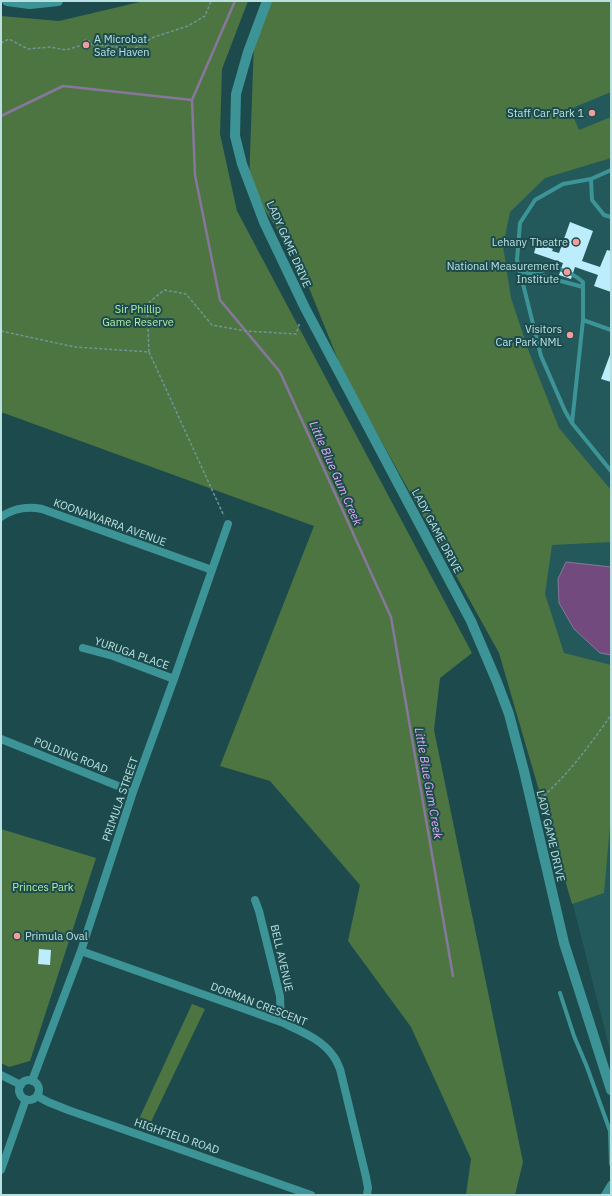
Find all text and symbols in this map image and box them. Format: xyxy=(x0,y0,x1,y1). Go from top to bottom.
place label: A Microbat Safe Haven xyxy=(94,32,150,59)
marker: A Microbat Safe Haven xyxy=(81,40,91,50)
place label: Staff Car Park 1 xyxy=(507,106,584,120)
marker: Staff Car Park 1 xyxy=(587,108,597,118)
street label: LADY GAME DRIVE xyxy=(264,198,314,290)
place label: Lehany Theatre xyxy=(492,235,568,249)
marker: Lehany Theatre xyxy=(571,237,581,247)
place label: National Measurement Institute xyxy=(447,259,559,286)
marker: National Measurement Institute xyxy=(562,267,572,277)
park label: Sir Phillip Game Reserve xyxy=(102,302,174,329)
place label: Visitors Car Park NML xyxy=(496,322,562,349)
marker: Visitors Car Park NML xyxy=(565,330,575,340)
water label: Little Blue Gum Creek xyxy=(306,418,366,528)
street label: LADY GAME DRIVE xyxy=(409,486,465,576)
street label: KOONAWARRA AVENUE xyxy=(52,495,168,549)
street label: YURUGA PLACE xyxy=(93,634,171,672)
water label: Little Blue Gum Creek xyxy=(412,726,446,841)
street label: POLDING ROAD xyxy=(32,734,110,776)
street label: PRIMULA STREET xyxy=(99,754,141,843)
street label: LADY GAME DRIVE xyxy=(534,789,568,883)
park label: Princes Park xyxy=(12,880,74,894)
street label: BELL AVENUE xyxy=(267,923,297,993)
place label: Primula Oval xyxy=(25,929,88,943)
marker: Primula Oval xyxy=(12,931,22,941)
street label: DORMAN CRESCENT xyxy=(209,979,310,1029)
street label: HIGHFIELD ROAD xyxy=(133,1115,221,1157)

